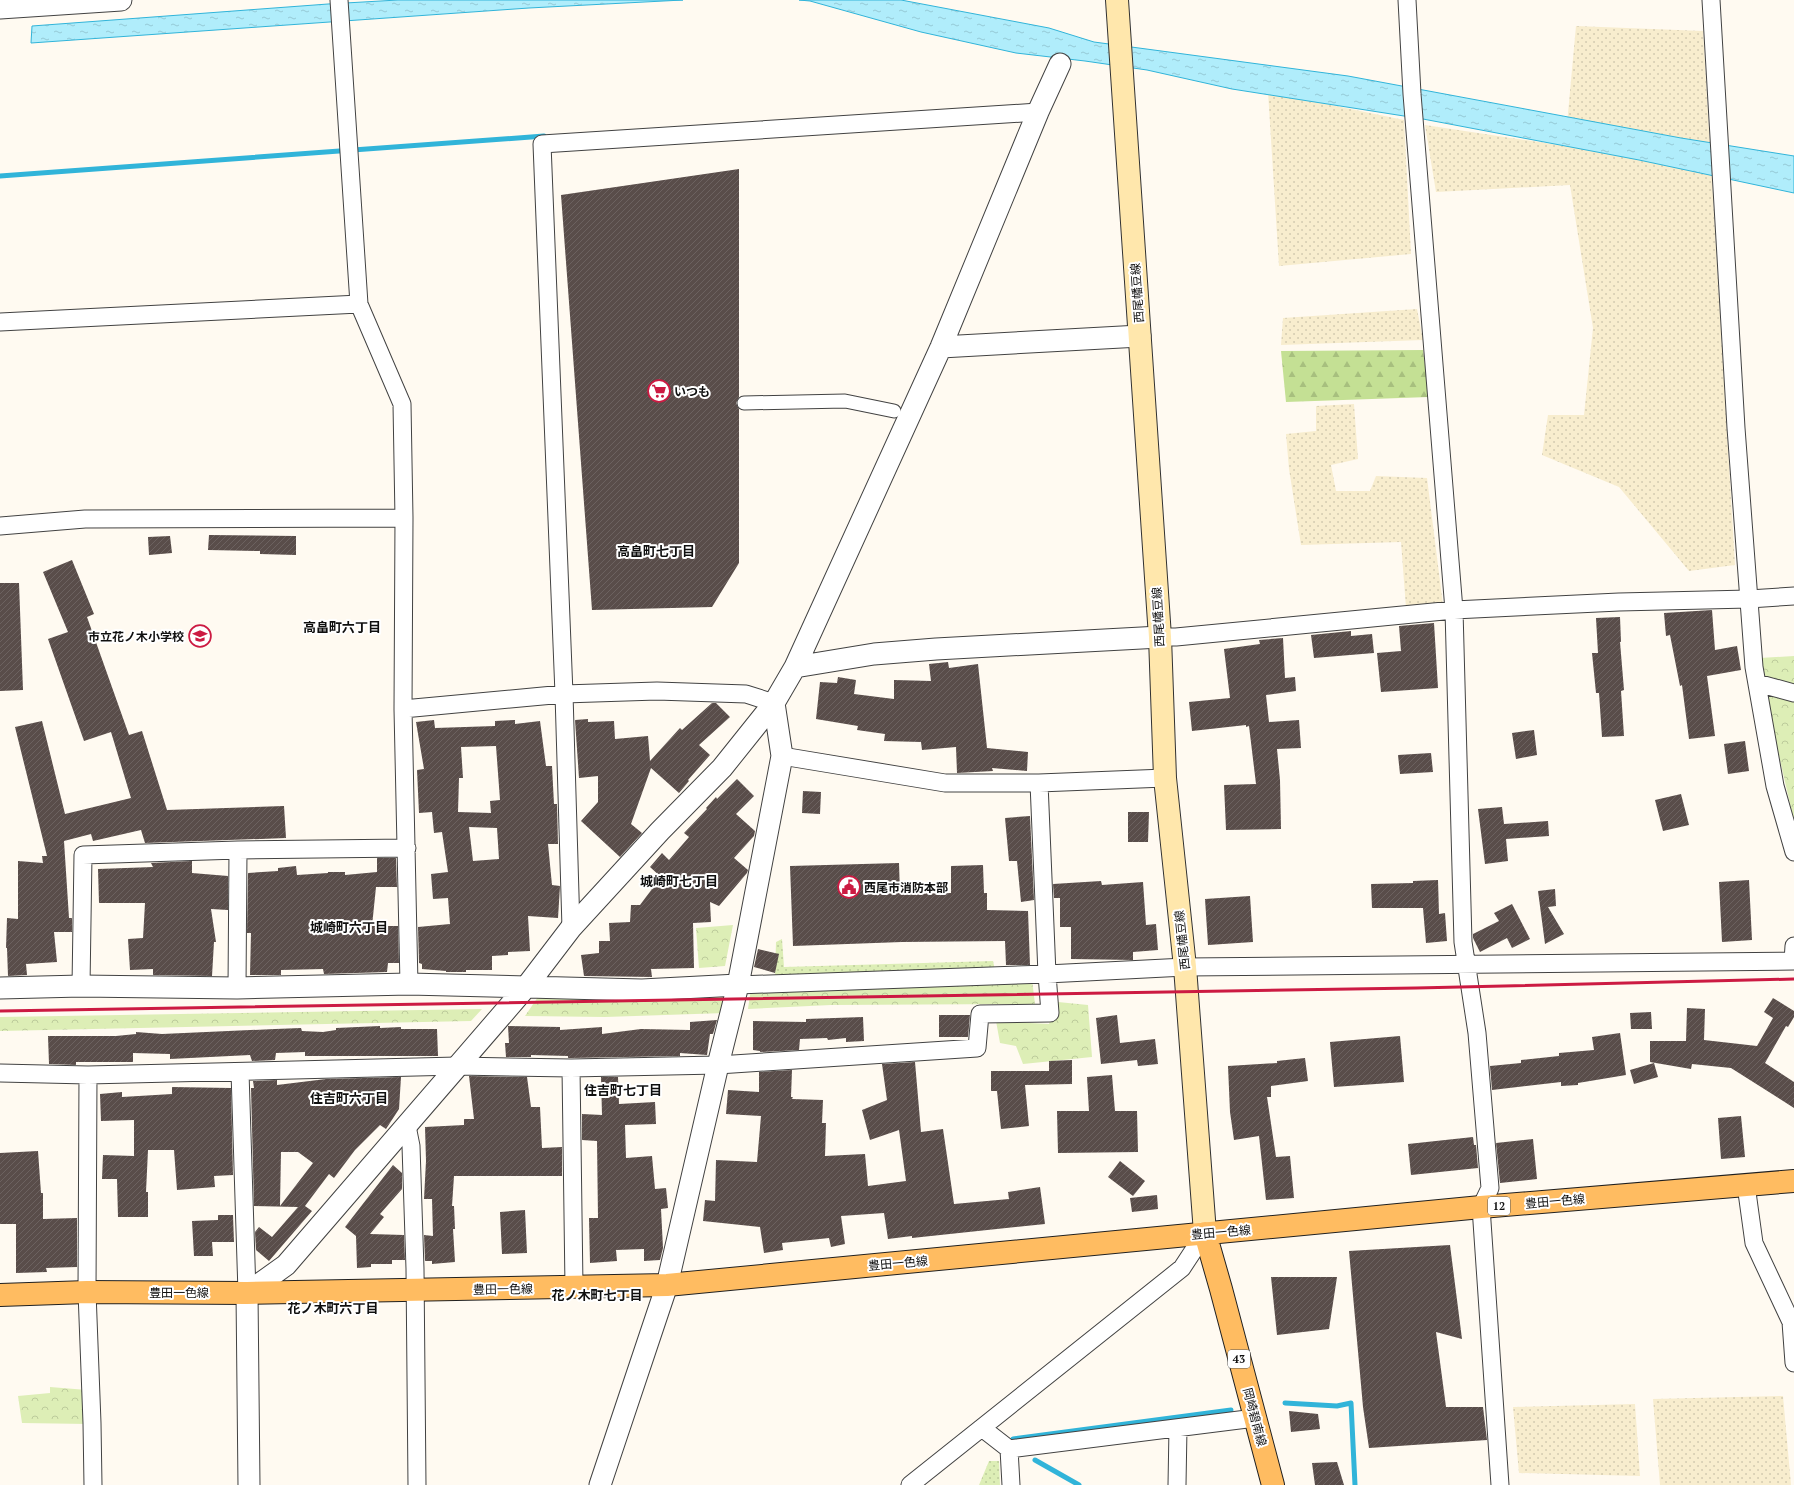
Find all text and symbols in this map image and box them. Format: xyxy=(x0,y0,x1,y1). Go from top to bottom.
street label: 西尾幡豆線 xyxy=(1127,263,1147,323)
supermarket icon: いつも xyxy=(646,378,672,404)
place label: いつも xyxy=(674,384,710,399)
district label: 高畠町七丁目 xyxy=(617,542,695,560)
street label: 西尾幡豆線 xyxy=(1149,587,1167,647)
district label: 高畠町六丁目 xyxy=(303,618,381,636)
school or university icon: 市立花ノ木小学校 xyxy=(187,623,213,649)
place label: 市立花ノ木小学校 xyxy=(88,629,184,644)
district label: 城崎町七丁目 xyxy=(640,872,718,890)
public building icon: 西尾市消防本部 xyxy=(836,874,862,900)
place label: 西尾市消防本部 xyxy=(864,880,948,895)
street label: 西尾幡豆線 xyxy=(1171,909,1193,971)
district label: 城崎町六丁目 xyxy=(310,918,388,936)
district label: 住吉町七丁目 xyxy=(584,1081,662,1099)
district label: 住吉町六丁目 xyxy=(310,1089,388,1107)
street label: 豊田一色線 xyxy=(1524,1191,1586,1211)
road number: 12 xyxy=(1488,1197,1510,1215)
street label: 豊田一色線 xyxy=(1190,1222,1252,1242)
street label: 豊田一色線 xyxy=(867,1253,929,1273)
street label: 豊田一色線 xyxy=(473,1281,533,1297)
street label: 豊田一色線 xyxy=(149,1285,209,1300)
district label: 花ノ木町七丁目 xyxy=(551,1286,643,1304)
district label: 花ノ木町六丁目 xyxy=(287,1299,379,1317)
road number: 43 xyxy=(1228,1350,1250,1368)
street label: 岡崎碧南線 xyxy=(1240,1386,1270,1448)

